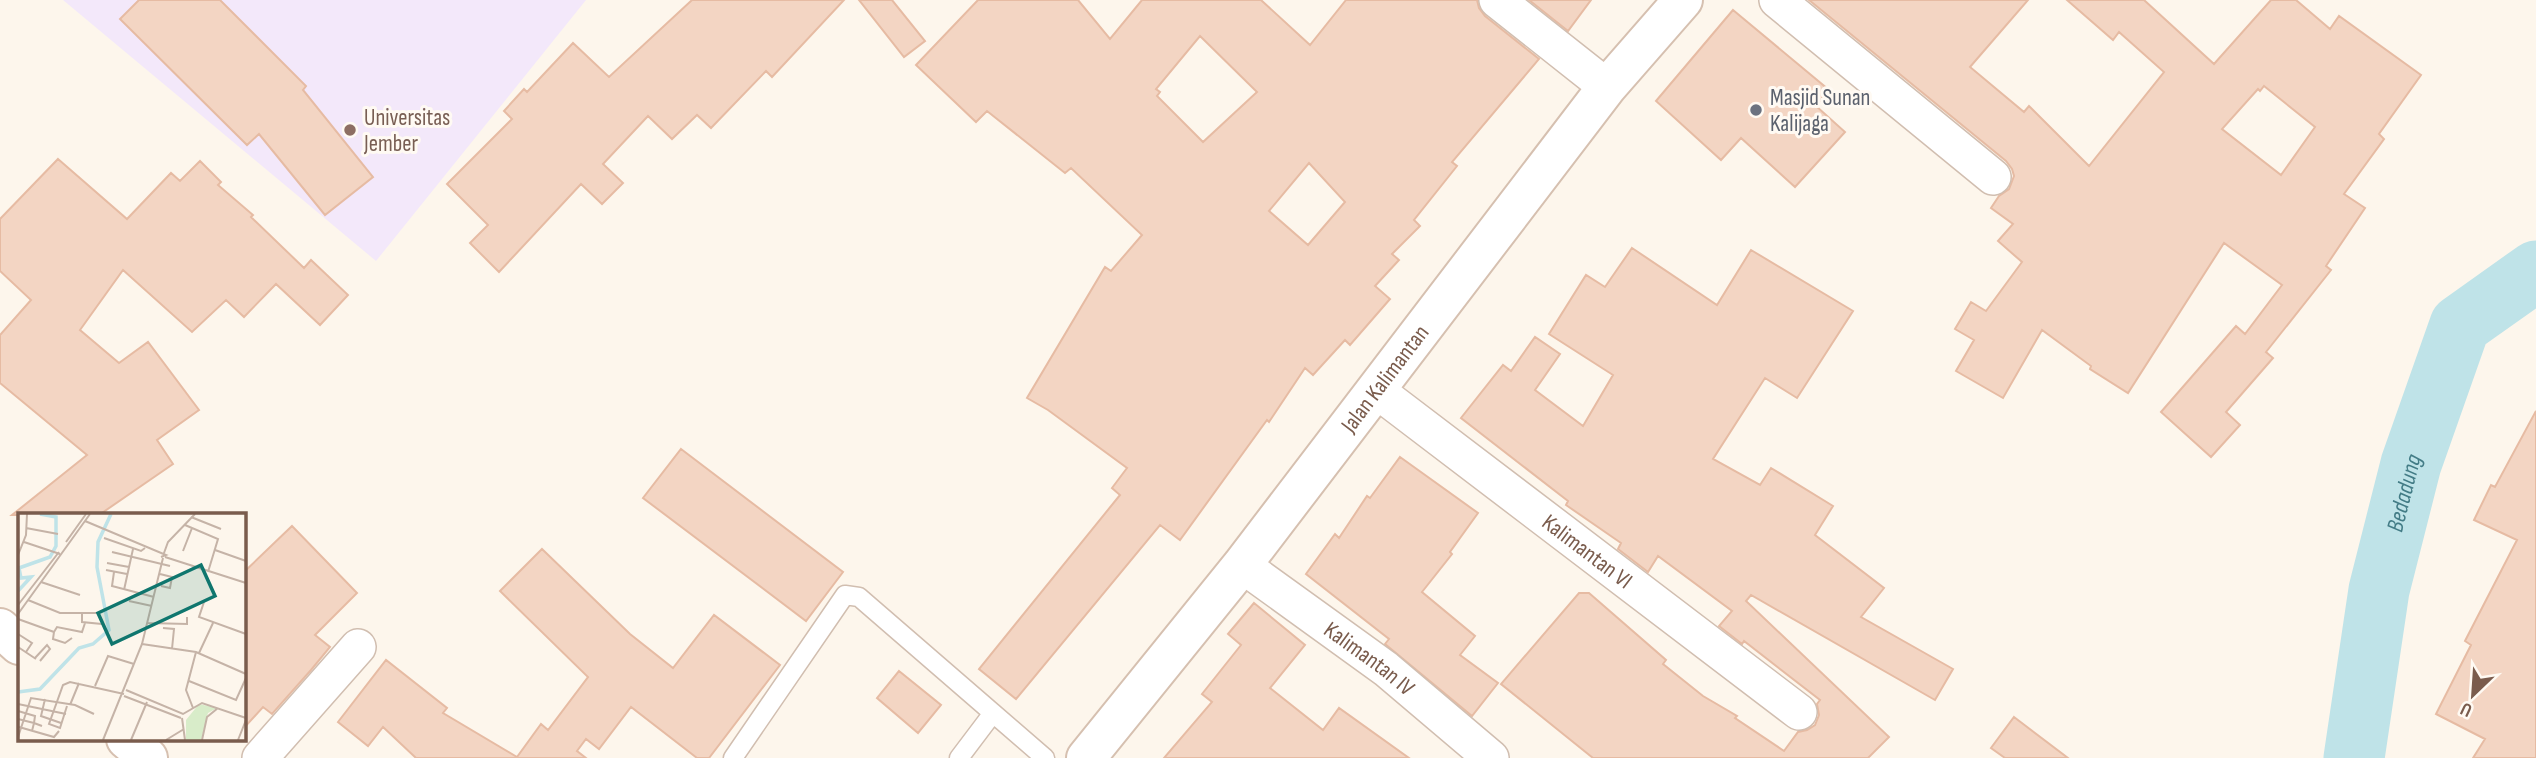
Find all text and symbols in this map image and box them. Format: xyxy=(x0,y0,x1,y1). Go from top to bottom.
place label: Masjid Sunan Kalijaga xyxy=(1770,84,1870,138)
marker: Masjid Sunan Kalijaga xyxy=(1748,102,1764,118)
place label: Universitas Jember xyxy=(363,104,450,158)
marker: Universitas Jember xyxy=(342,122,358,138)
street label: Jalan Kalimantan xyxy=(1335,320,1435,439)
water label: Bedadung xyxy=(2380,450,2428,535)
street label: Kalimantan VI xyxy=(1536,509,1638,595)
inset map xyxy=(18,513,245,740)
street label: Kalimantan IV xyxy=(1318,616,1420,702)
north arrow xyxy=(2438,660,2508,730)
text: U xyxy=(2457,697,2476,722)

